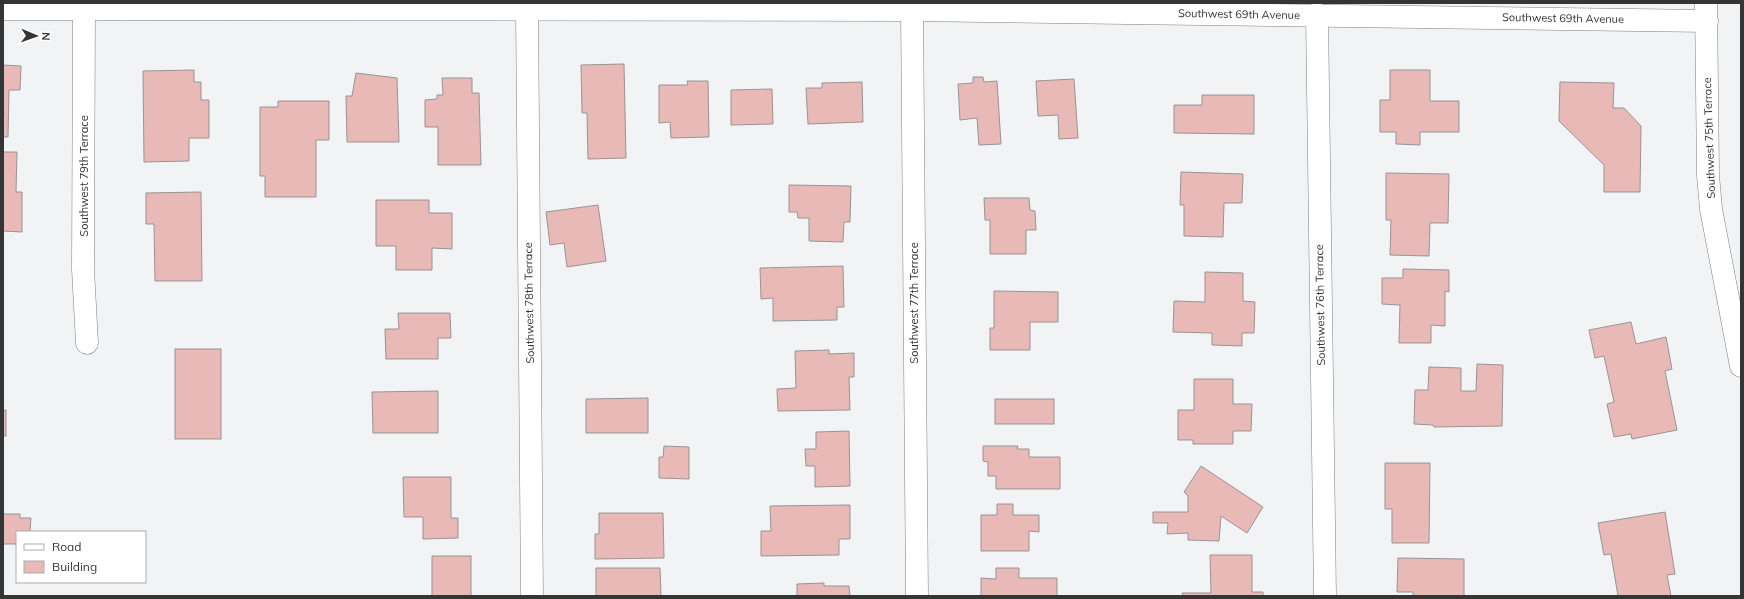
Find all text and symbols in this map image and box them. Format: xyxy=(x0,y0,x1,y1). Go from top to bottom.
street label: Southwest 69th Avenue xyxy=(1178,6,1300,22)
street label: Southwest 69th Avenue xyxy=(1502,10,1624,26)
north arrow xyxy=(16,16,56,56)
text: N xyxy=(39,32,53,41)
street label: Southwest 75th Terrace xyxy=(1700,77,1718,199)
street label: Southwest 79th Terrace xyxy=(77,115,91,237)
street label: Southwest 78th Terrace xyxy=(521,242,537,364)
street label: Southwest 77th Terrace xyxy=(907,242,921,364)
street label: Southwest 76th Terrace xyxy=(1312,244,1328,366)
legend xyxy=(16,531,146,583)
text: Road xyxy=(52,539,81,554)
text: Building xyxy=(52,559,97,574)

